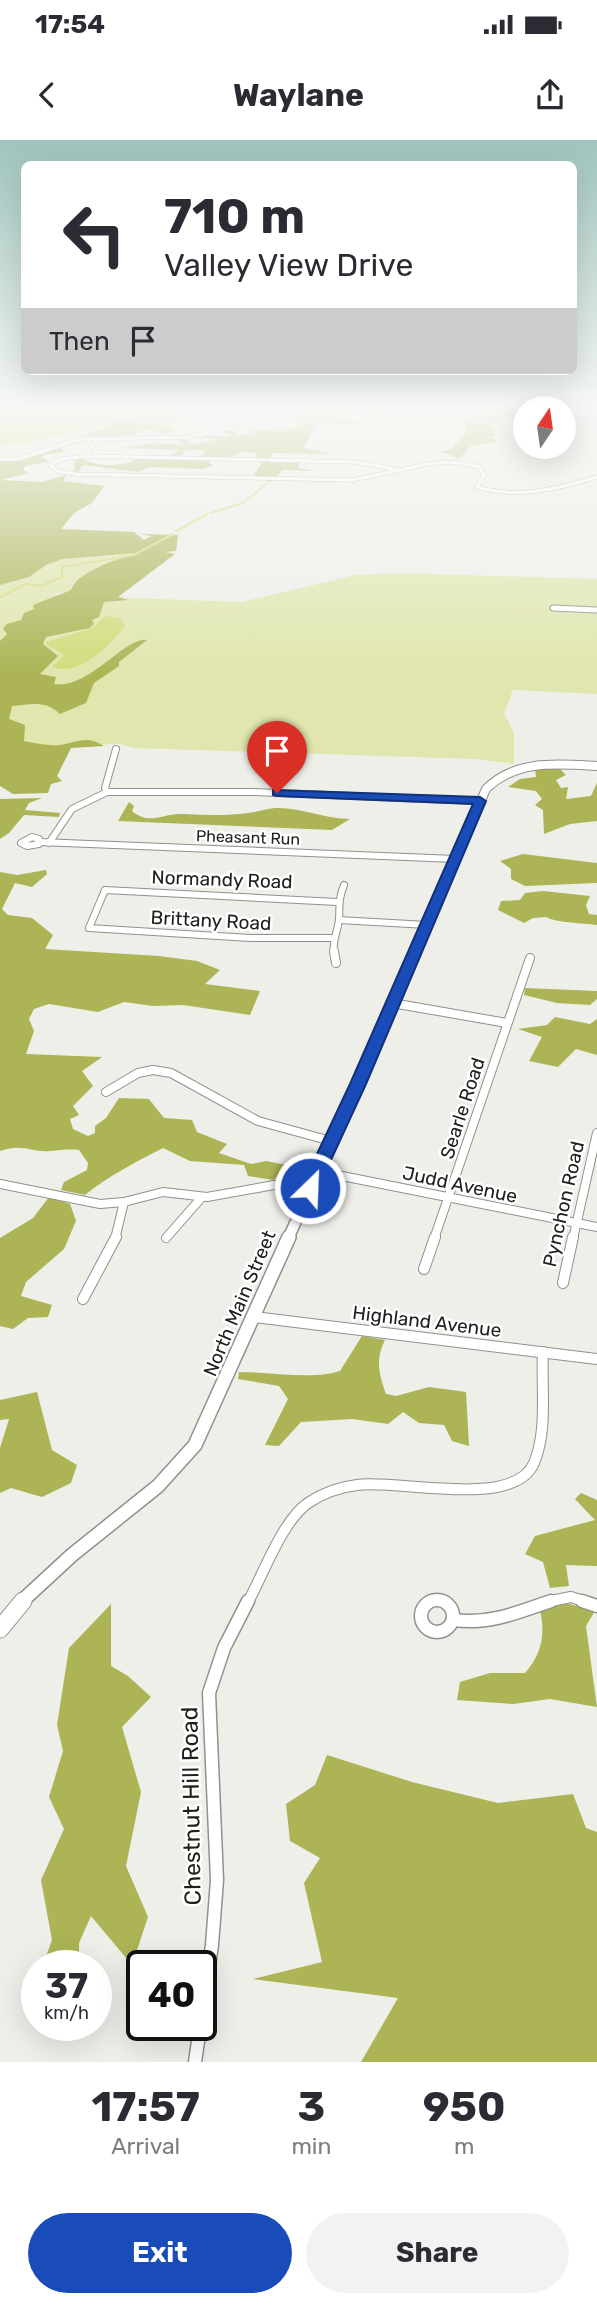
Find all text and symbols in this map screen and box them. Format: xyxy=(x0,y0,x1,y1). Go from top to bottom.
text: 17:54 xyxy=(35,9,105,40)
icon: back xyxy=(28,76,66,114)
text: Waylane xyxy=(233,76,364,114)
icon: share xyxy=(531,76,569,114)
text: 710 m xyxy=(164,187,305,245)
icon: left xyxy=(49,189,140,280)
text: Valley View Drive xyxy=(164,246,413,284)
icon: arrive xyxy=(124,322,162,360)
text: Then xyxy=(49,326,110,357)
north arrow xyxy=(513,396,576,458)
map controls xyxy=(513,396,576,459)
pin xyxy=(247,721,307,793)
icon: arrive xyxy=(258,732,296,770)
street label: Pheasant Run xyxy=(195,826,300,849)
street label: Normandy Road xyxy=(151,866,293,893)
street label: Brittany Road xyxy=(150,906,272,935)
street label: Searle Road xyxy=(435,1055,490,1162)
street label: Pynchon Road xyxy=(538,1139,589,1269)
position arrow xyxy=(273,1151,347,1225)
street label: Judd Avenue xyxy=(400,1161,519,1208)
street label: North Main Street xyxy=(198,1226,281,1380)
street label: Highland Avenue xyxy=(351,1301,503,1342)
street label: Chestnut Hill Road xyxy=(175,1706,207,1906)
speed limit sign: 40 xyxy=(126,1950,217,2041)
text: 37 xyxy=(45,1965,88,2007)
text: km/h xyxy=(44,2002,89,2024)
text: 17:57 xyxy=(92,2082,200,2132)
text: 3 xyxy=(298,2082,325,2132)
text: 950 xyxy=(423,2082,505,2132)
text: Arrival xyxy=(111,2132,180,2160)
text: min xyxy=(291,2132,331,2160)
text: m xyxy=(454,2132,474,2160)
button: Exit xyxy=(28,2213,292,2293)
button: Share xyxy=(306,2213,569,2293)

